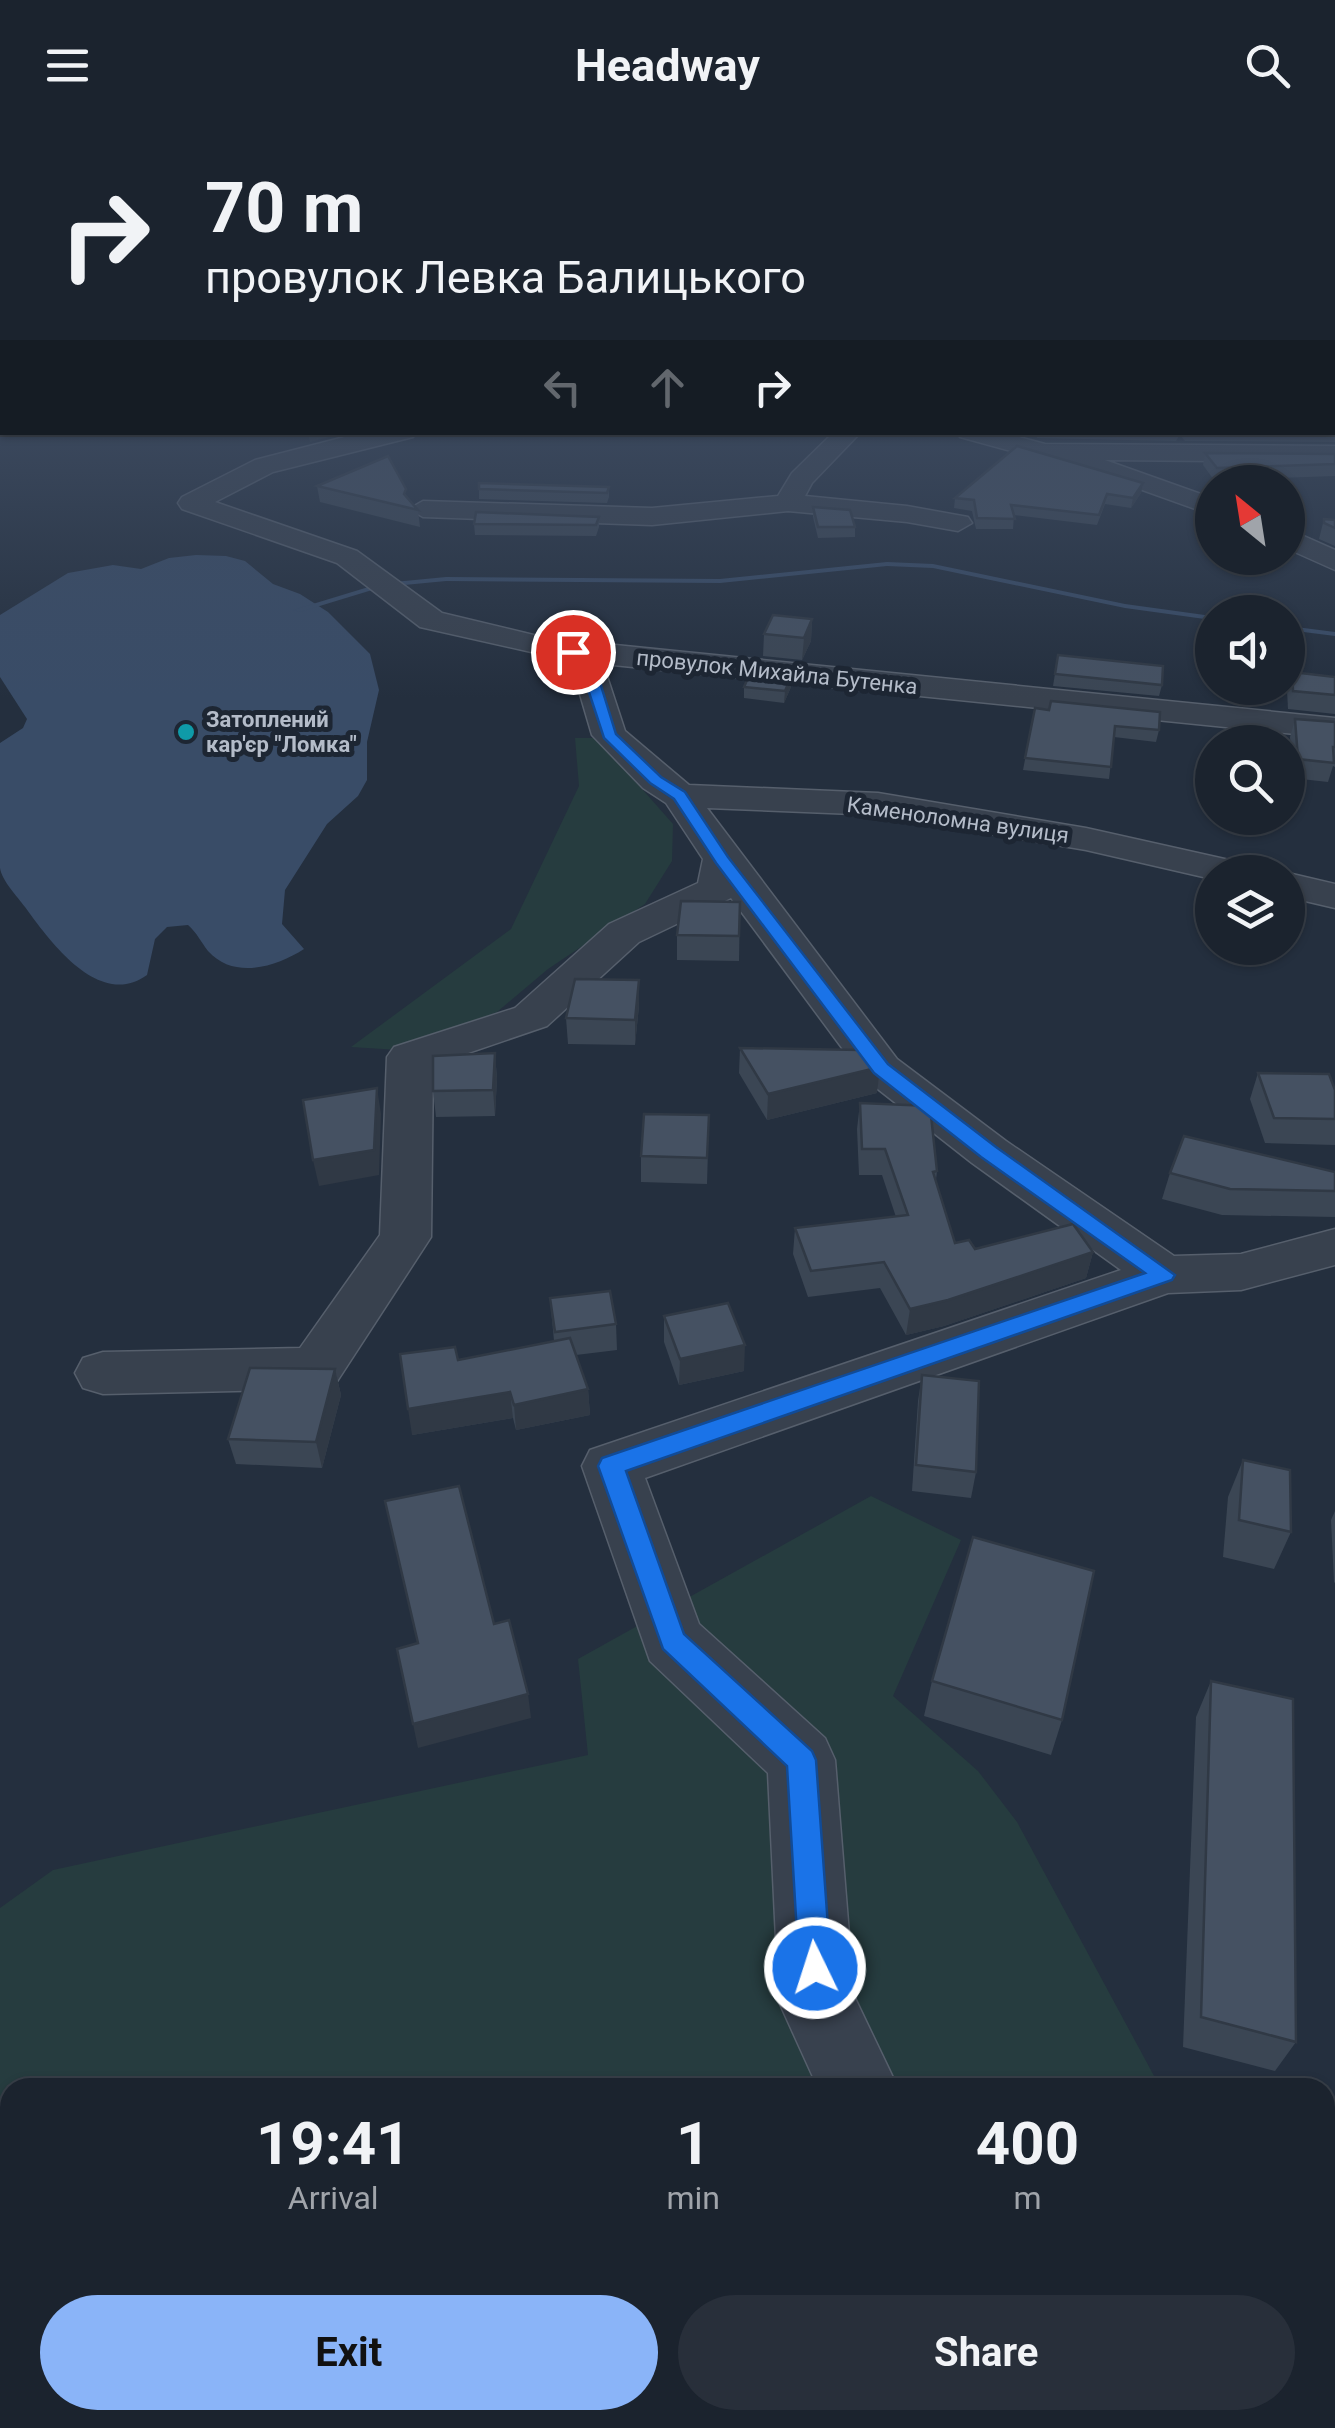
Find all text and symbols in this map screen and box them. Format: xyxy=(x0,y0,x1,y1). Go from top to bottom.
icon: menu xyxy=(40,38,95,93)
icon: search xyxy=(1240,38,1295,93)
text: Headway xyxy=(575,39,760,92)
text: 70 m xyxy=(205,167,363,249)
icon: right xyxy=(40,170,170,300)
text: провулок Левка Балицького xyxy=(205,251,806,304)
icon: left xyxy=(535,360,590,415)
icon: ahead xyxy=(640,360,695,415)
icon: right xyxy=(745,360,800,415)
north arrow xyxy=(1195,465,1305,575)
map controls xyxy=(1195,465,1305,965)
button: sound xyxy=(1195,595,1305,705)
pin xyxy=(531,610,616,695)
icon: arrive xyxy=(546,625,601,680)
street label: провулок Михайла Бутенка xyxy=(635,645,919,699)
place label: Затоплений кар'єр "Ломка" xyxy=(206,707,357,757)
marker: Затоплений кар'єр "Ломка" xyxy=(175,721,197,743)
button: search xyxy=(1195,725,1305,835)
street label: Каменоломна вулиця xyxy=(845,792,1071,848)
button: layers xyxy=(1195,855,1305,965)
position arrow xyxy=(763,1916,867,2020)
text: 19:41 xyxy=(256,2108,411,2179)
text: 1 xyxy=(676,2108,710,2179)
text: 400 xyxy=(976,2108,1079,2179)
text: Arrival xyxy=(288,2179,379,2217)
text: min xyxy=(666,2179,720,2217)
text: m xyxy=(1013,2179,1041,2217)
button: Exit xyxy=(40,2295,658,2410)
button: Share xyxy=(678,2295,1295,2410)

